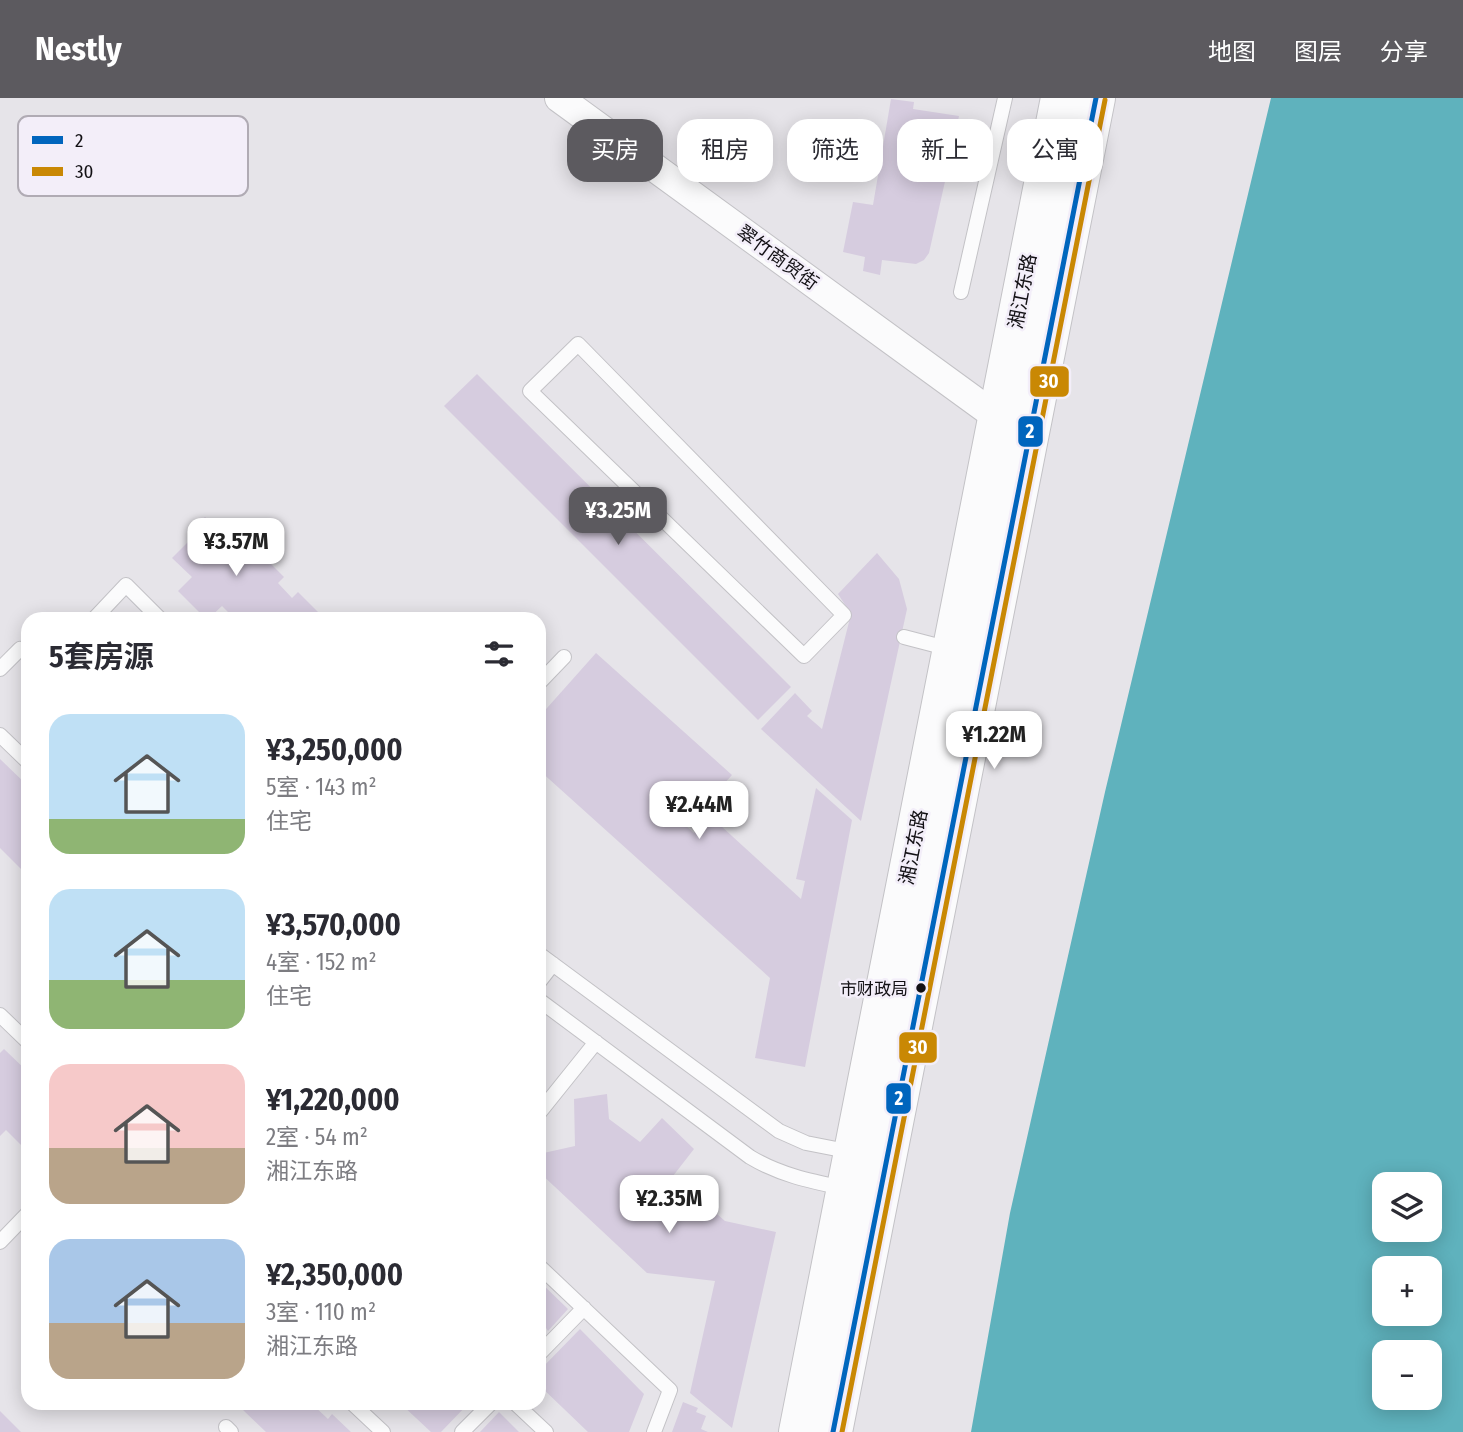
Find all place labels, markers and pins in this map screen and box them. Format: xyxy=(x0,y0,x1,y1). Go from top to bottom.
pin: ¥3.25M xyxy=(561,488,675,547)
pin: ¥3.57M xyxy=(179,518,293,578)
pin: ¥1.22M xyxy=(937,712,1051,771)
pin: ¥2.44M xyxy=(642,782,756,841)
place label: 市财政局 xyxy=(840,979,908,1000)
marker: 市财政局 xyxy=(914,981,928,995)
pin: ¥2.35M xyxy=(612,1176,726,1235)

